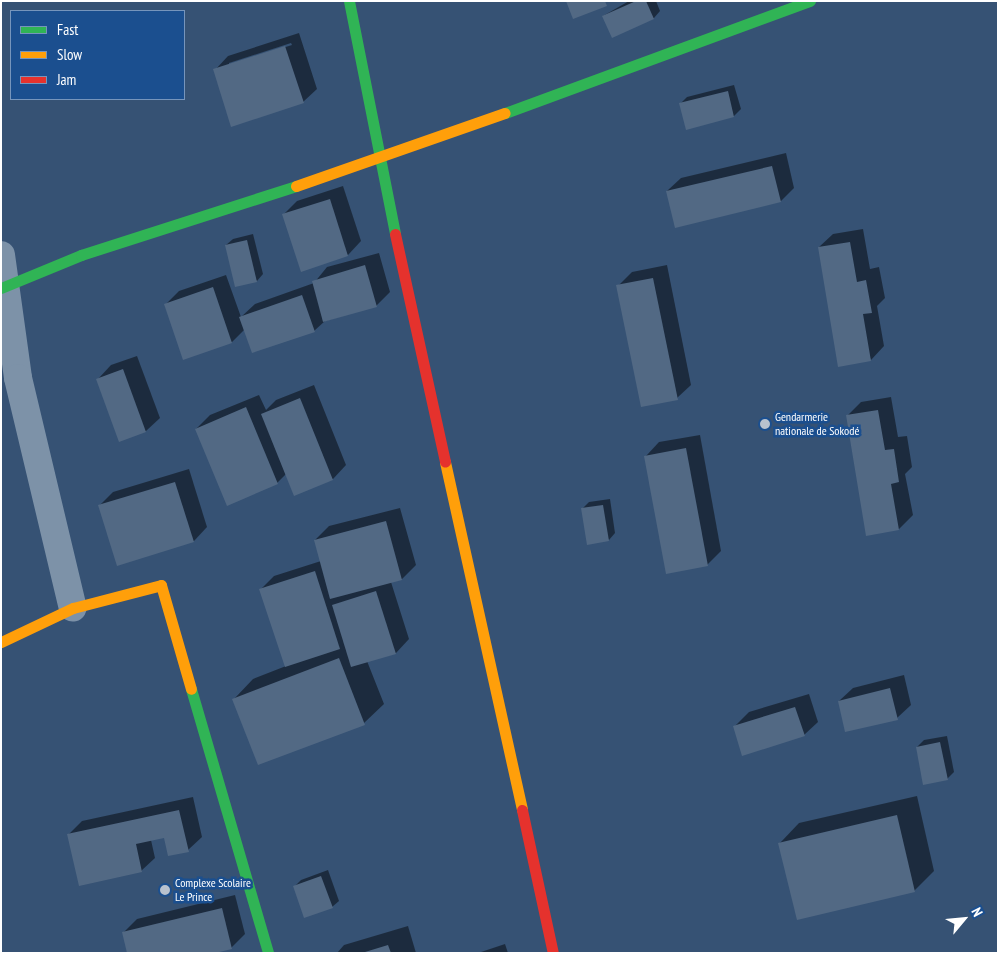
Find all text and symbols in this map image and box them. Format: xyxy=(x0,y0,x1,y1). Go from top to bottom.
legend xyxy=(10,10,185,100)
text: Fast xyxy=(57,20,78,39)
text: Slow xyxy=(57,45,82,64)
text: Jam xyxy=(57,70,76,89)
place label: Gendarmerie nationale de Sokodé xyxy=(775,410,859,438)
marker: Gendarmerie nationale de Sokodé xyxy=(759,418,771,430)
place label: Complexe Scolaire Le Prince xyxy=(175,876,251,904)
marker: Complexe Scolaire Le Prince xyxy=(159,884,171,896)
north arrow xyxy=(939,894,989,944)
text: N xyxy=(968,904,987,920)

